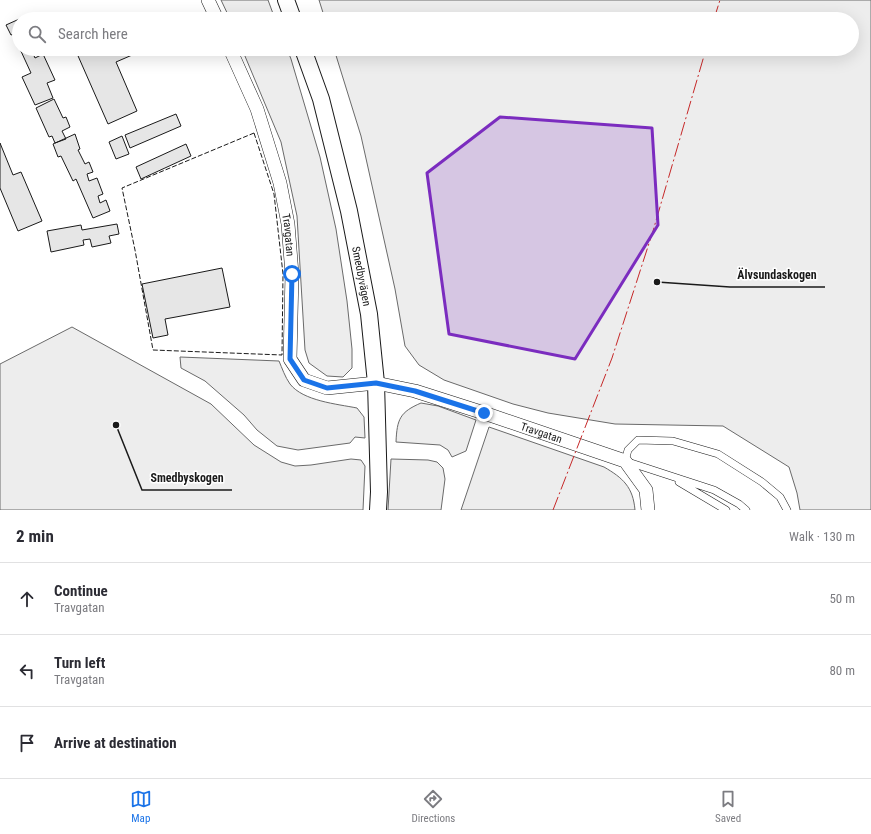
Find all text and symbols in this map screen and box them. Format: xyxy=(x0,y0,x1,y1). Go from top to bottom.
search box xyxy=(12,12,859,56)
icon: search xyxy=(26,23,48,45)
text: Search here xyxy=(58,25,128,43)
street label: Travgatan xyxy=(279,213,297,257)
street label: Smedbyvägen xyxy=(349,245,373,307)
callout: Älvsundaskogen xyxy=(730,263,825,287)
route start xyxy=(283,265,301,283)
text: Älvsundaskogen xyxy=(737,267,817,282)
route end xyxy=(475,404,493,422)
street label: Travgatan xyxy=(519,420,564,446)
callout: Smedbyskogen xyxy=(142,466,232,490)
text: Smedbyskogen xyxy=(150,471,224,485)
text: 2 min xyxy=(16,526,54,546)
text: Walk · 130 m xyxy=(789,529,855,544)
text: Continue xyxy=(54,582,108,600)
icon: ahead xyxy=(16,588,38,610)
text: 50 m xyxy=(829,591,855,606)
text: Travgatan xyxy=(54,600,105,615)
text: Turn left xyxy=(54,654,105,672)
icon: left xyxy=(16,660,38,682)
text: 80 m xyxy=(829,663,855,678)
text: Travgatan xyxy=(54,672,105,687)
icon: arrive xyxy=(16,732,38,754)
text: Arrive at destination xyxy=(54,734,177,752)
tab: Map xyxy=(130,788,152,825)
tab: Directions xyxy=(411,788,455,825)
tab: Saved xyxy=(715,788,741,825)

